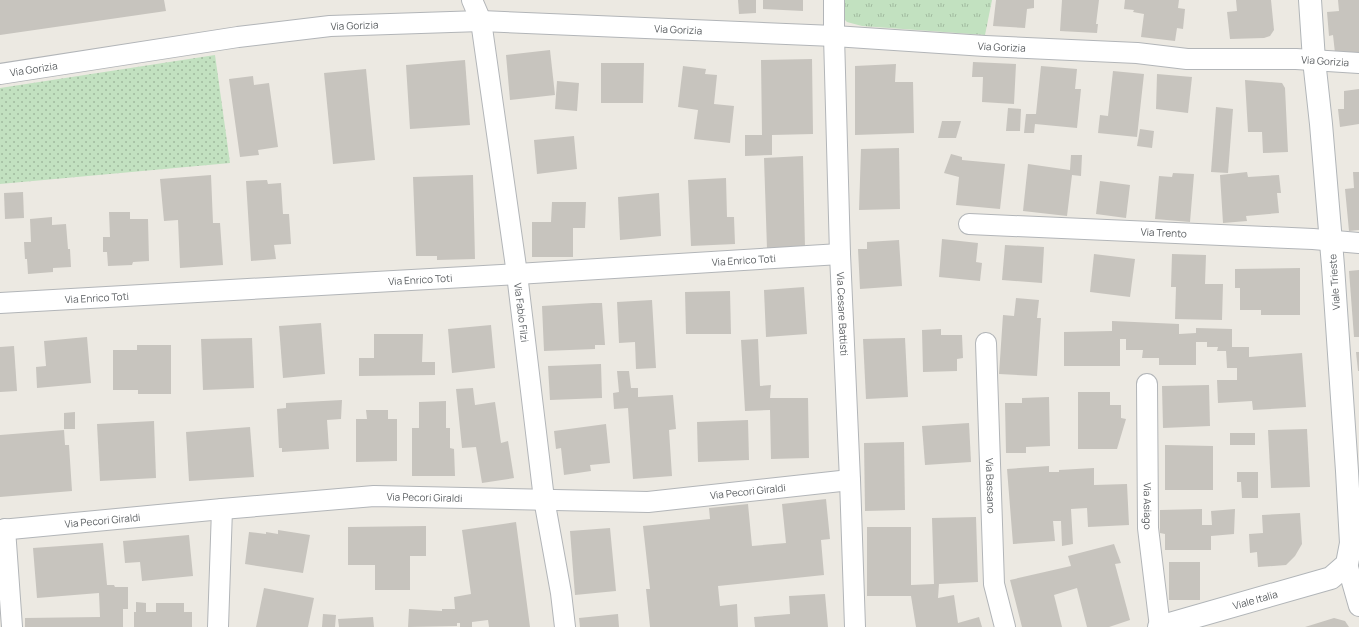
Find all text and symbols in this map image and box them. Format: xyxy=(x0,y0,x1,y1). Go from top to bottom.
street label: Via Gorizia xyxy=(330,17,379,33)
street label: Via Gorizia xyxy=(654,21,702,37)
street label: Via Gorizia xyxy=(977,39,1026,55)
street label: Via Gorizia xyxy=(1301,52,1350,69)
street label: Via Gorizia xyxy=(9,58,58,79)
street label: Via Trento xyxy=(1140,224,1187,240)
street label: Via Enrico Toti xyxy=(711,251,776,269)
street label: Viale Trieste xyxy=(1325,253,1343,310)
street label: Via Enrico Toti xyxy=(388,271,453,288)
street label: Via Cesare Battisti xyxy=(834,272,852,356)
street label: Via Fabio Filzi xyxy=(511,282,532,343)
street label: Via Enrico Toti xyxy=(64,289,129,306)
street label: Via Bassano xyxy=(983,458,999,514)
street label: Via Pecori Giraldi xyxy=(709,480,786,502)
street label: Via Asiago xyxy=(1141,482,1155,530)
street label: Via Pecori Giraldi xyxy=(386,489,463,505)
street label: Via Pecori Giraldi xyxy=(64,510,141,531)
street label: Viale Italia xyxy=(1231,587,1279,613)

